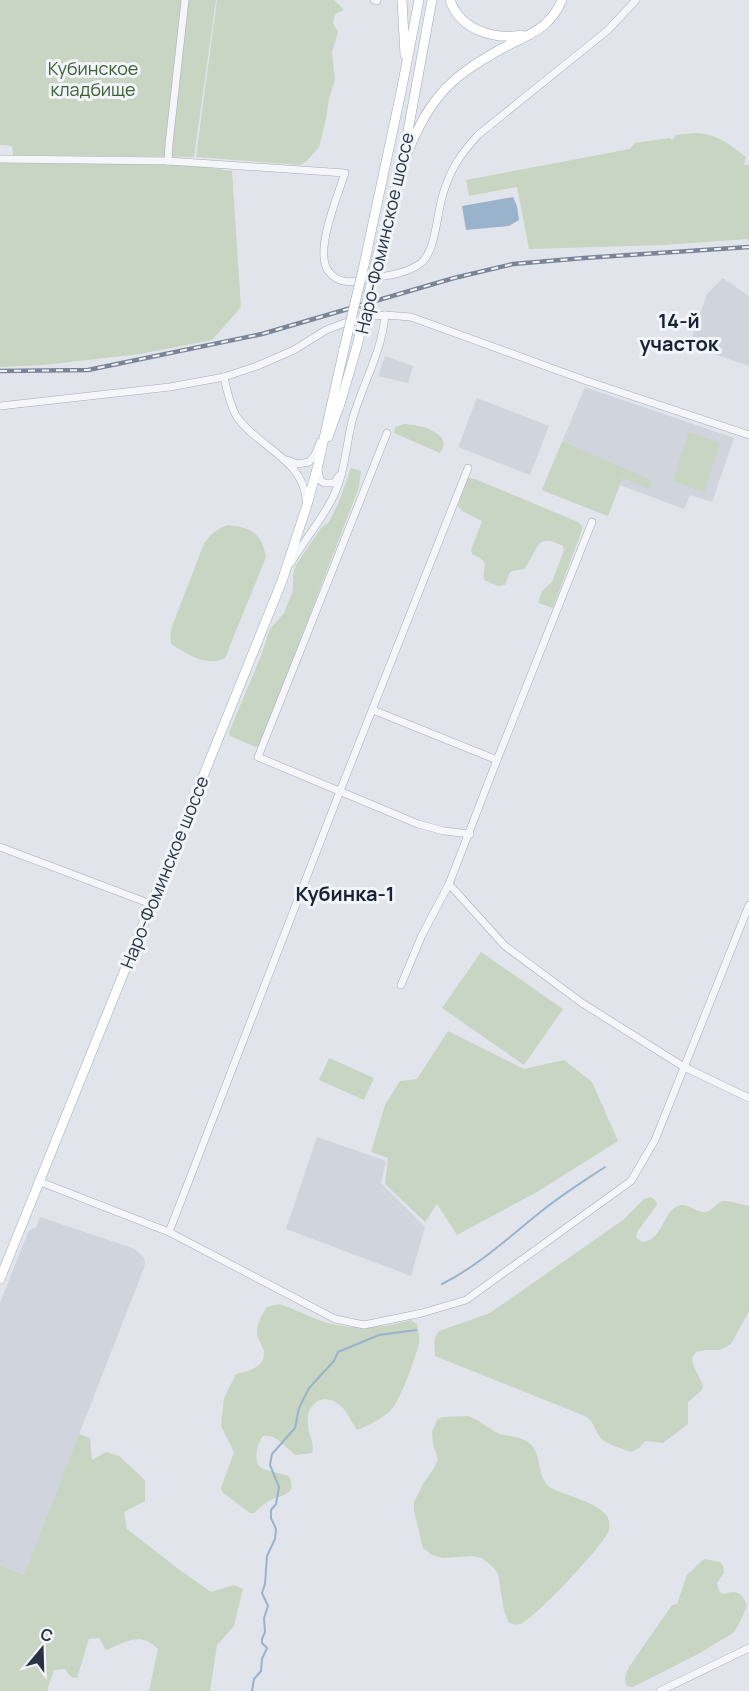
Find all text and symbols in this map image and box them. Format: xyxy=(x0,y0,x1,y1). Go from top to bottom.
park label: Кубинское кладбище xyxy=(48,56,138,101)
street label: Наро-Фоминское шоссе xyxy=(349,130,419,336)
district label: 14-й участок xyxy=(639,307,720,357)
street label: Наро-Фоминское шоссе xyxy=(114,772,214,972)
district label: Кубинка-1 xyxy=(295,880,395,907)
north arrow xyxy=(12,1619,72,1679)
text: С xyxy=(38,1622,56,1647)

